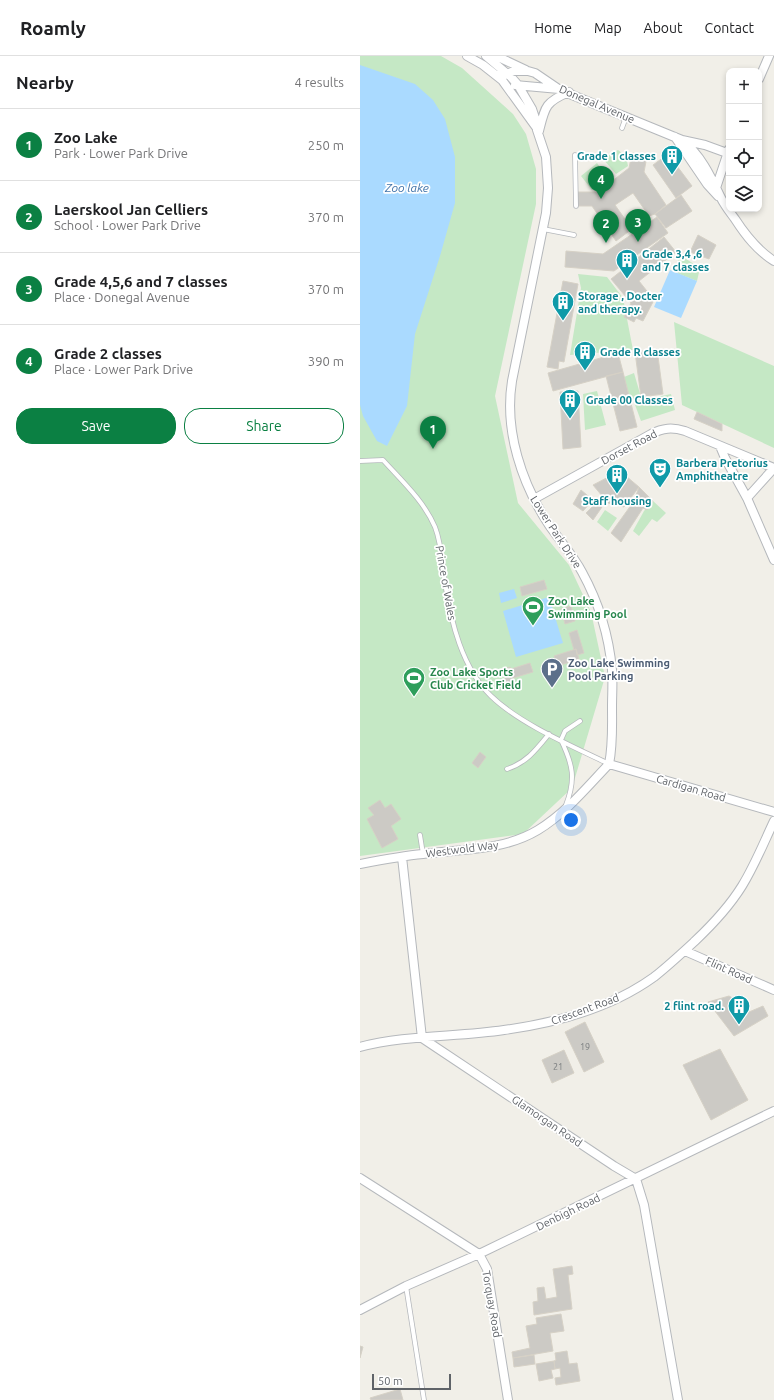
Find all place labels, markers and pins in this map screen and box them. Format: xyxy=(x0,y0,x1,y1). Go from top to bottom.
building icon: Grade 1 classes xyxy=(659,143,685,176)
place label: Grade 1 classes xyxy=(577,150,656,162)
pin: 4 xyxy=(588,166,614,199)
pin: 3 xyxy=(625,209,651,242)
pin: 2 xyxy=(593,210,619,243)
building icon: Grade 3,4 ,6 and 7 classes xyxy=(614,247,640,280)
place label: Grade 3,4 ,6 and 7 classes xyxy=(642,248,709,273)
building icon: Storage , Docter and therapy. xyxy=(550,289,576,322)
place label: Storage , Docter and therapy. xyxy=(578,290,663,315)
building icon: Grade R classes xyxy=(572,339,598,372)
place label: Grade R classes xyxy=(600,346,680,358)
building icon: Grade 00 Classes xyxy=(557,387,583,420)
place label: Grade 00 Classes xyxy=(586,394,673,406)
pin: 1 xyxy=(420,416,446,449)
theatre icon: Barbera Pretorius Amphitheatre xyxy=(647,456,673,489)
place label: Barbera Pretorius Amphitheatre xyxy=(676,457,768,482)
building icon: Staff housing xyxy=(604,462,630,495)
place label: Staff housing xyxy=(582,495,652,507)
sports icon: Zoo Lake Swimming Pool xyxy=(520,594,546,627)
place label: Zoo Lake Swimming Pool xyxy=(548,595,627,620)
parking icon: Zoo Lake Swimming Pool Parking xyxy=(539,656,565,689)
place label: Zoo Lake Swimming Pool Parking xyxy=(568,657,670,682)
sports icon: Zoo Lake Sports Club Cricket Field xyxy=(401,665,427,698)
place label: Zoo Lake Sports Club Cricket Field xyxy=(430,666,521,691)
building icon: 2 flint road. xyxy=(726,993,752,1026)
place label: 2 flint road. xyxy=(664,1000,724,1012)

